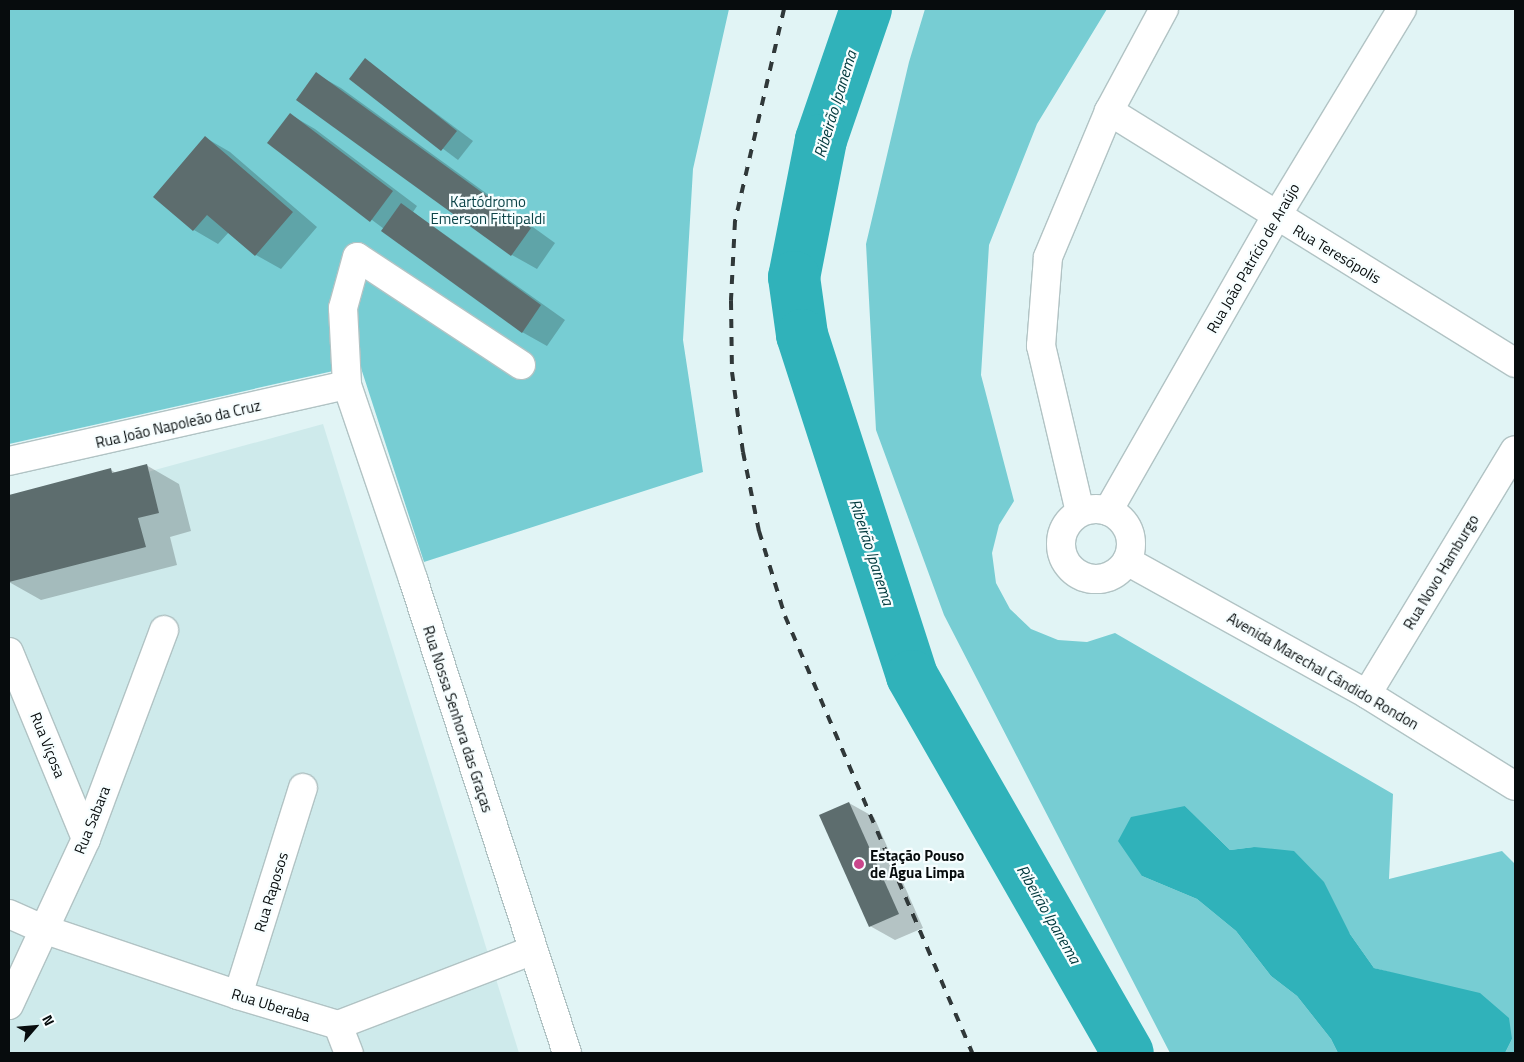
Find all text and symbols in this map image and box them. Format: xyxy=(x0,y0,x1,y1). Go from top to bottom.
water label: Ribeirão Ipanema xyxy=(810,48,860,160)
street label: Rua João Patrício de Araújo xyxy=(1203,180,1303,336)
park label: Kartódromo Emerson Fittipaldi xyxy=(431,192,545,227)
street label: Rua Teresópolis xyxy=(1290,221,1384,287)
street label: Rua João Napoleão da Cruz xyxy=(94,396,262,452)
water label: Ribeirão Ipanema xyxy=(846,496,898,608)
street label: Rua Novo Hamburgo xyxy=(1400,511,1482,633)
street label: Avenida Marechal Cândido Rondon xyxy=(1224,609,1422,733)
street label: Rua Nossa Senhora das Graças xyxy=(419,623,497,815)
street label: Rua Viçosa xyxy=(27,710,69,780)
street label: Rua Sabara xyxy=(70,783,114,857)
place label: Estação Pouso de Água Limpa xyxy=(870,846,965,881)
street label: Rua Raposos xyxy=(250,850,292,934)
marker: Estação Pouso de Água Limpa xyxy=(852,857,866,871)
water label: Ribeirão Ipanema xyxy=(1013,861,1085,967)
street label: Rua Uberaba xyxy=(230,985,312,1025)
north arrow xyxy=(10,1002,60,1052)
text: N xyxy=(37,1011,60,1029)

